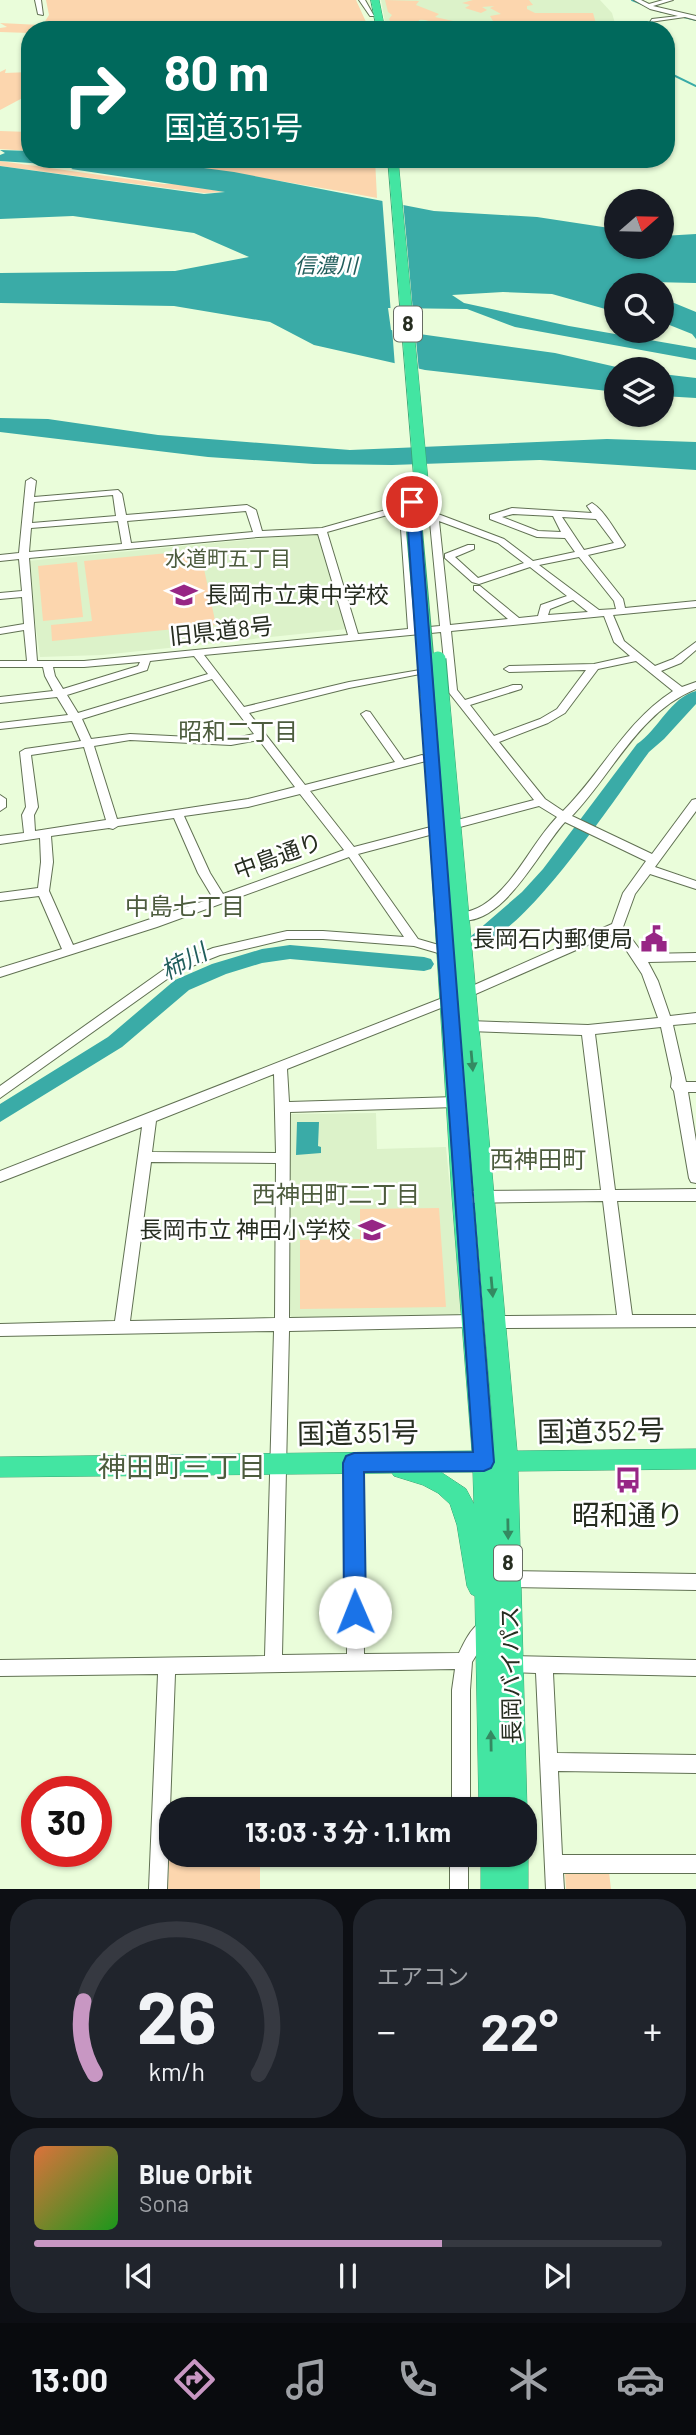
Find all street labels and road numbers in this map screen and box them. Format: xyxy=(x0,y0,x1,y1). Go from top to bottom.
road number: 8 xyxy=(394,306,422,342)
street label: 旧県道8号 xyxy=(168,611,274,649)
street label: 中島通り xyxy=(230,826,326,884)
street label: 国道352号 xyxy=(537,1412,665,1448)
street label: 国道351号 xyxy=(297,1414,419,1450)
road number: 8 xyxy=(494,1546,522,1580)
street label: 長岡バイパス xyxy=(495,1606,525,1744)

